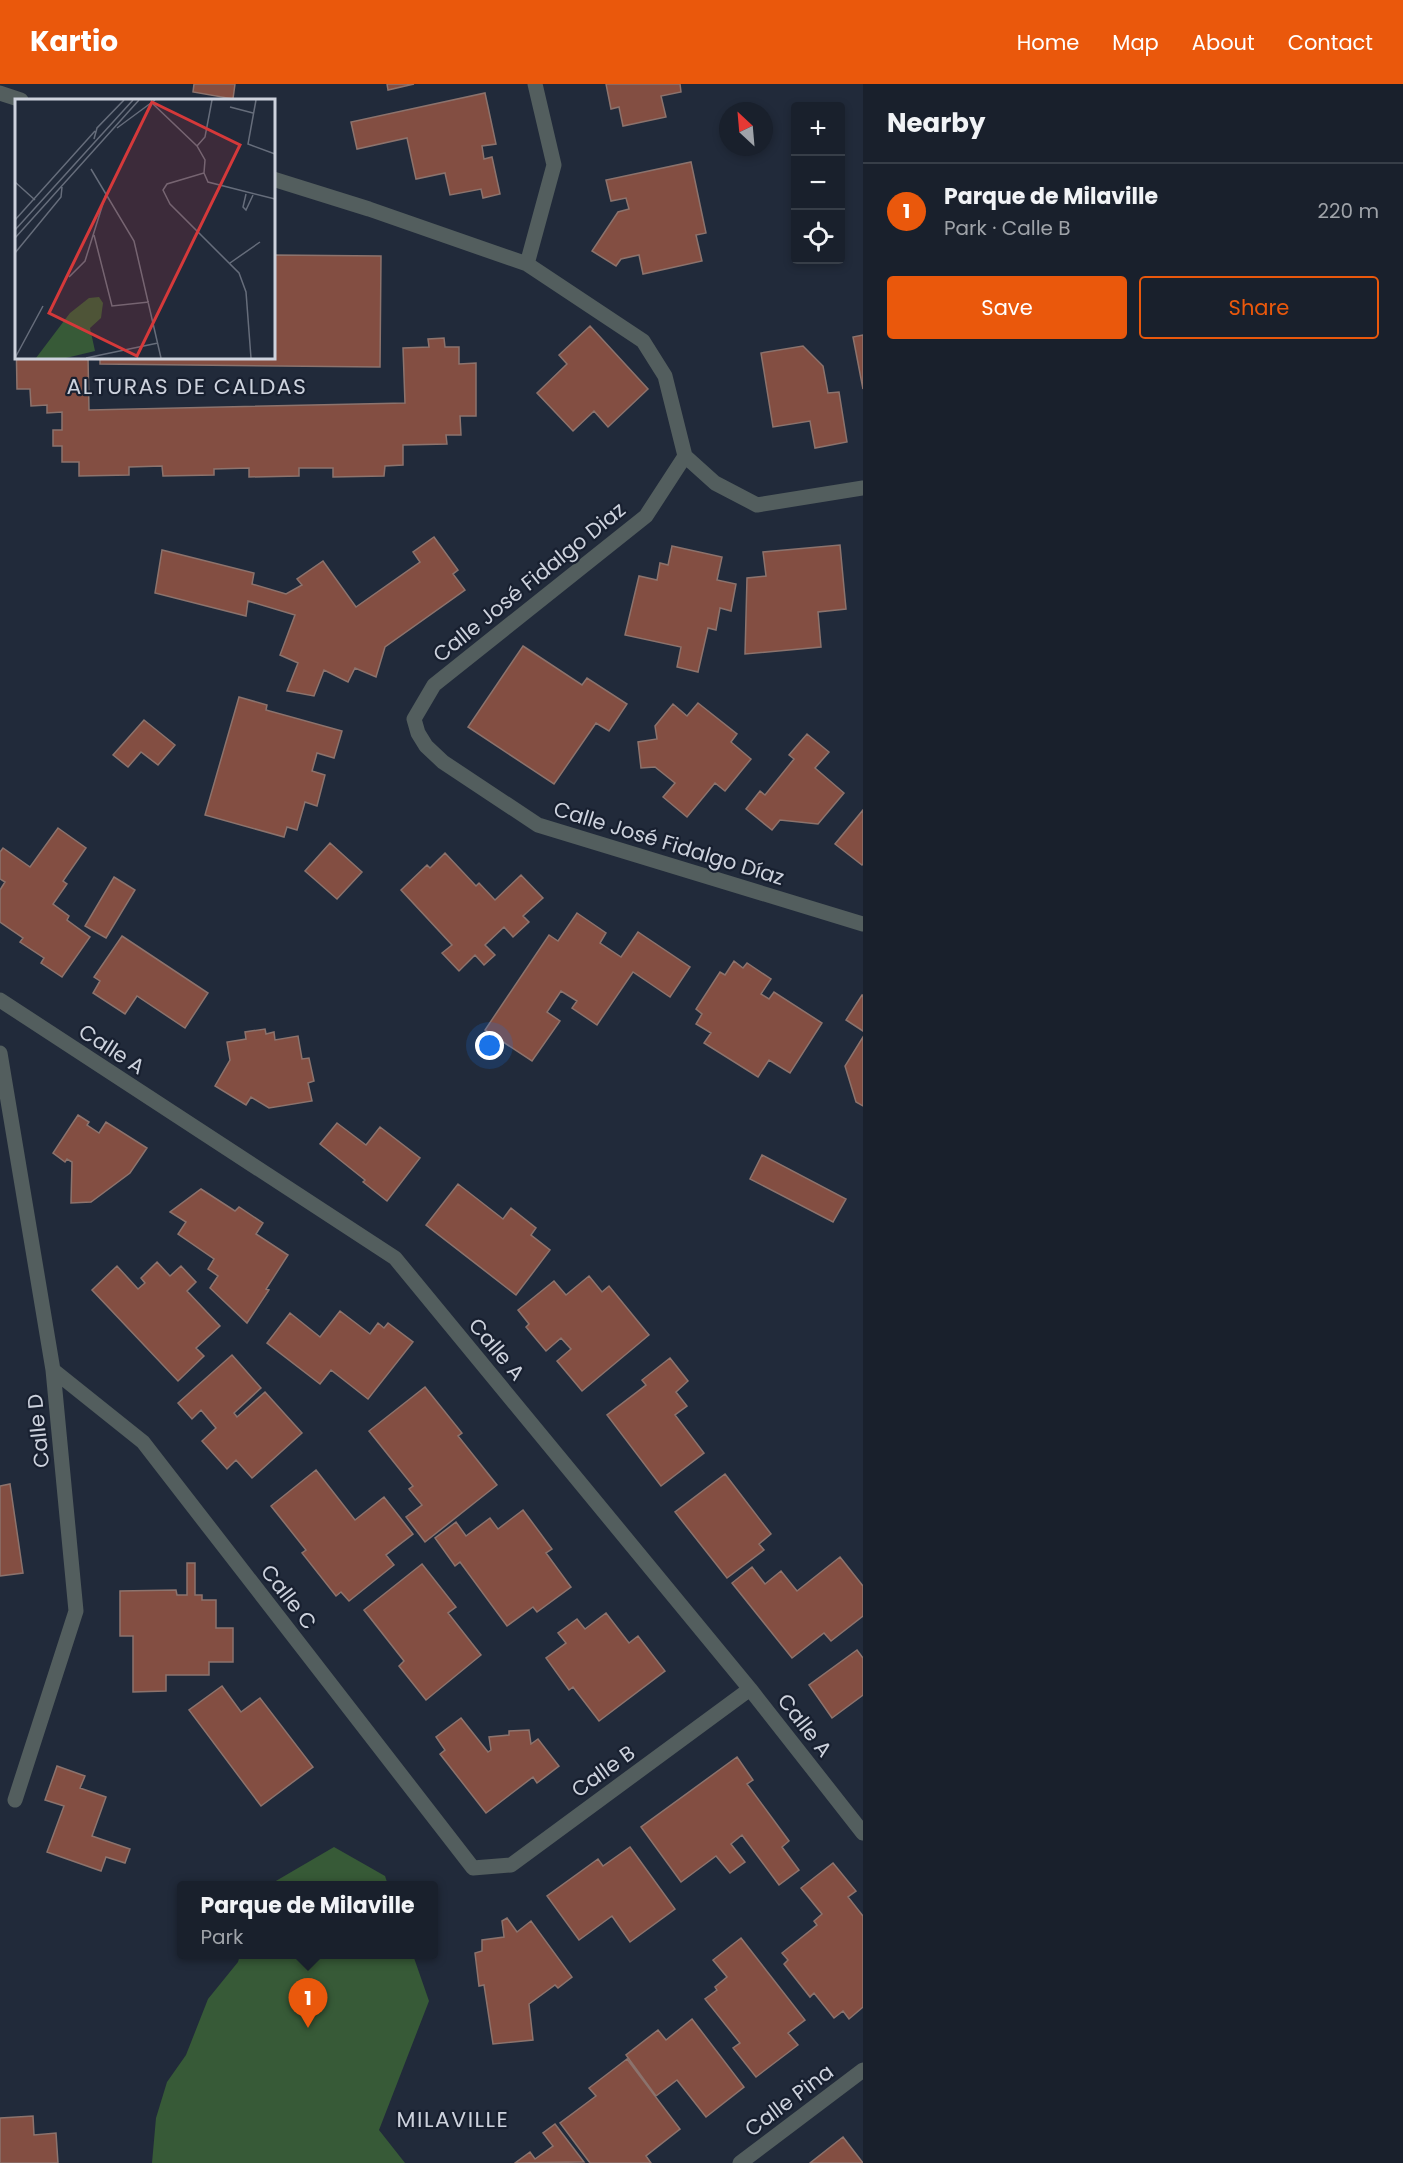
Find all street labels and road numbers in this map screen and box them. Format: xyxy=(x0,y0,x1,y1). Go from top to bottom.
street label: Calle José Fidalgo Diaz xyxy=(427,495,631,669)
street label: Calle José Fidalgo Díaz xyxy=(550,794,788,892)
street label: Calle A xyxy=(73,1017,151,1081)
street label: Calle A xyxy=(462,1312,532,1386)
street label: Calle D xyxy=(20,1393,56,1469)
street label: Calle C xyxy=(254,1558,324,1636)
street label: Calle A xyxy=(771,1687,839,1763)
street label: Calle B xyxy=(565,1738,641,1804)
street label: Calle Pina xyxy=(739,2057,839,2143)

